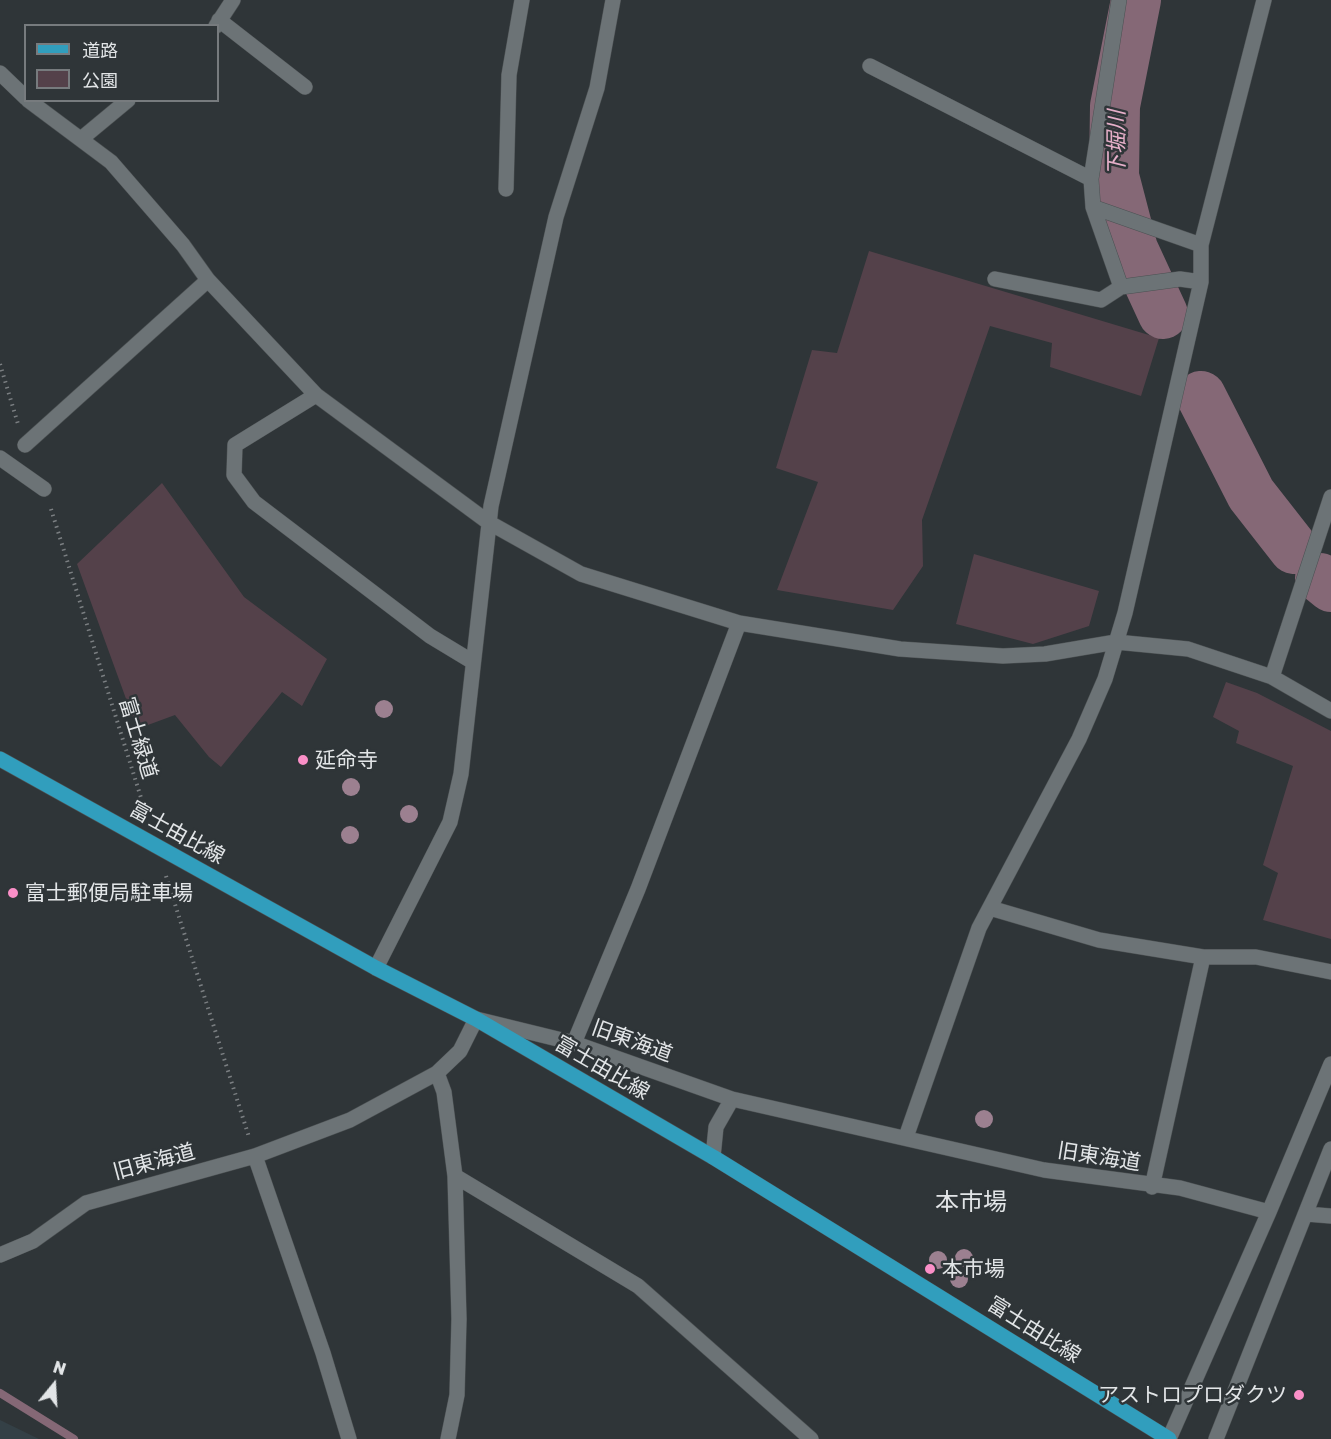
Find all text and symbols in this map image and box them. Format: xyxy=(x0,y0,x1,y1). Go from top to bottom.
legend xyxy=(24,24,219,102)
text: 道路 xyxy=(82,39,118,61)
text: 公園 xyxy=(82,69,118,91)
water label: 下堀川 xyxy=(1104,110,1130,176)
street label: 富士緑道 xyxy=(114,694,162,782)
place label: 延命寺 xyxy=(315,747,378,773)
marker: 延命寺 xyxy=(296,753,310,767)
street label: 富士由比線 xyxy=(125,797,229,869)
place label: 富士郵便局駐車場 xyxy=(25,880,193,906)
marker: 富士郵便局駐車場 xyxy=(6,886,20,900)
street label: 旧東海道 xyxy=(588,1015,676,1067)
street label: 富士由比線 xyxy=(550,1031,654,1105)
street label: 旧東海道 xyxy=(1056,1138,1142,1176)
street label: 旧東海道 xyxy=(110,1139,198,1185)
district label: 本市場 xyxy=(935,1188,1007,1216)
place label: 本市場 xyxy=(942,1256,1005,1282)
marker: 本市場 xyxy=(923,1262,937,1276)
street label: 富士由比線 xyxy=(983,1291,1085,1369)
north arrow xyxy=(24,1355,84,1415)
text: N xyxy=(51,1356,68,1379)
place label: アストロプロダクツ xyxy=(1098,1382,1287,1408)
marker: アストロプロダクツ xyxy=(1292,1388,1306,1402)

